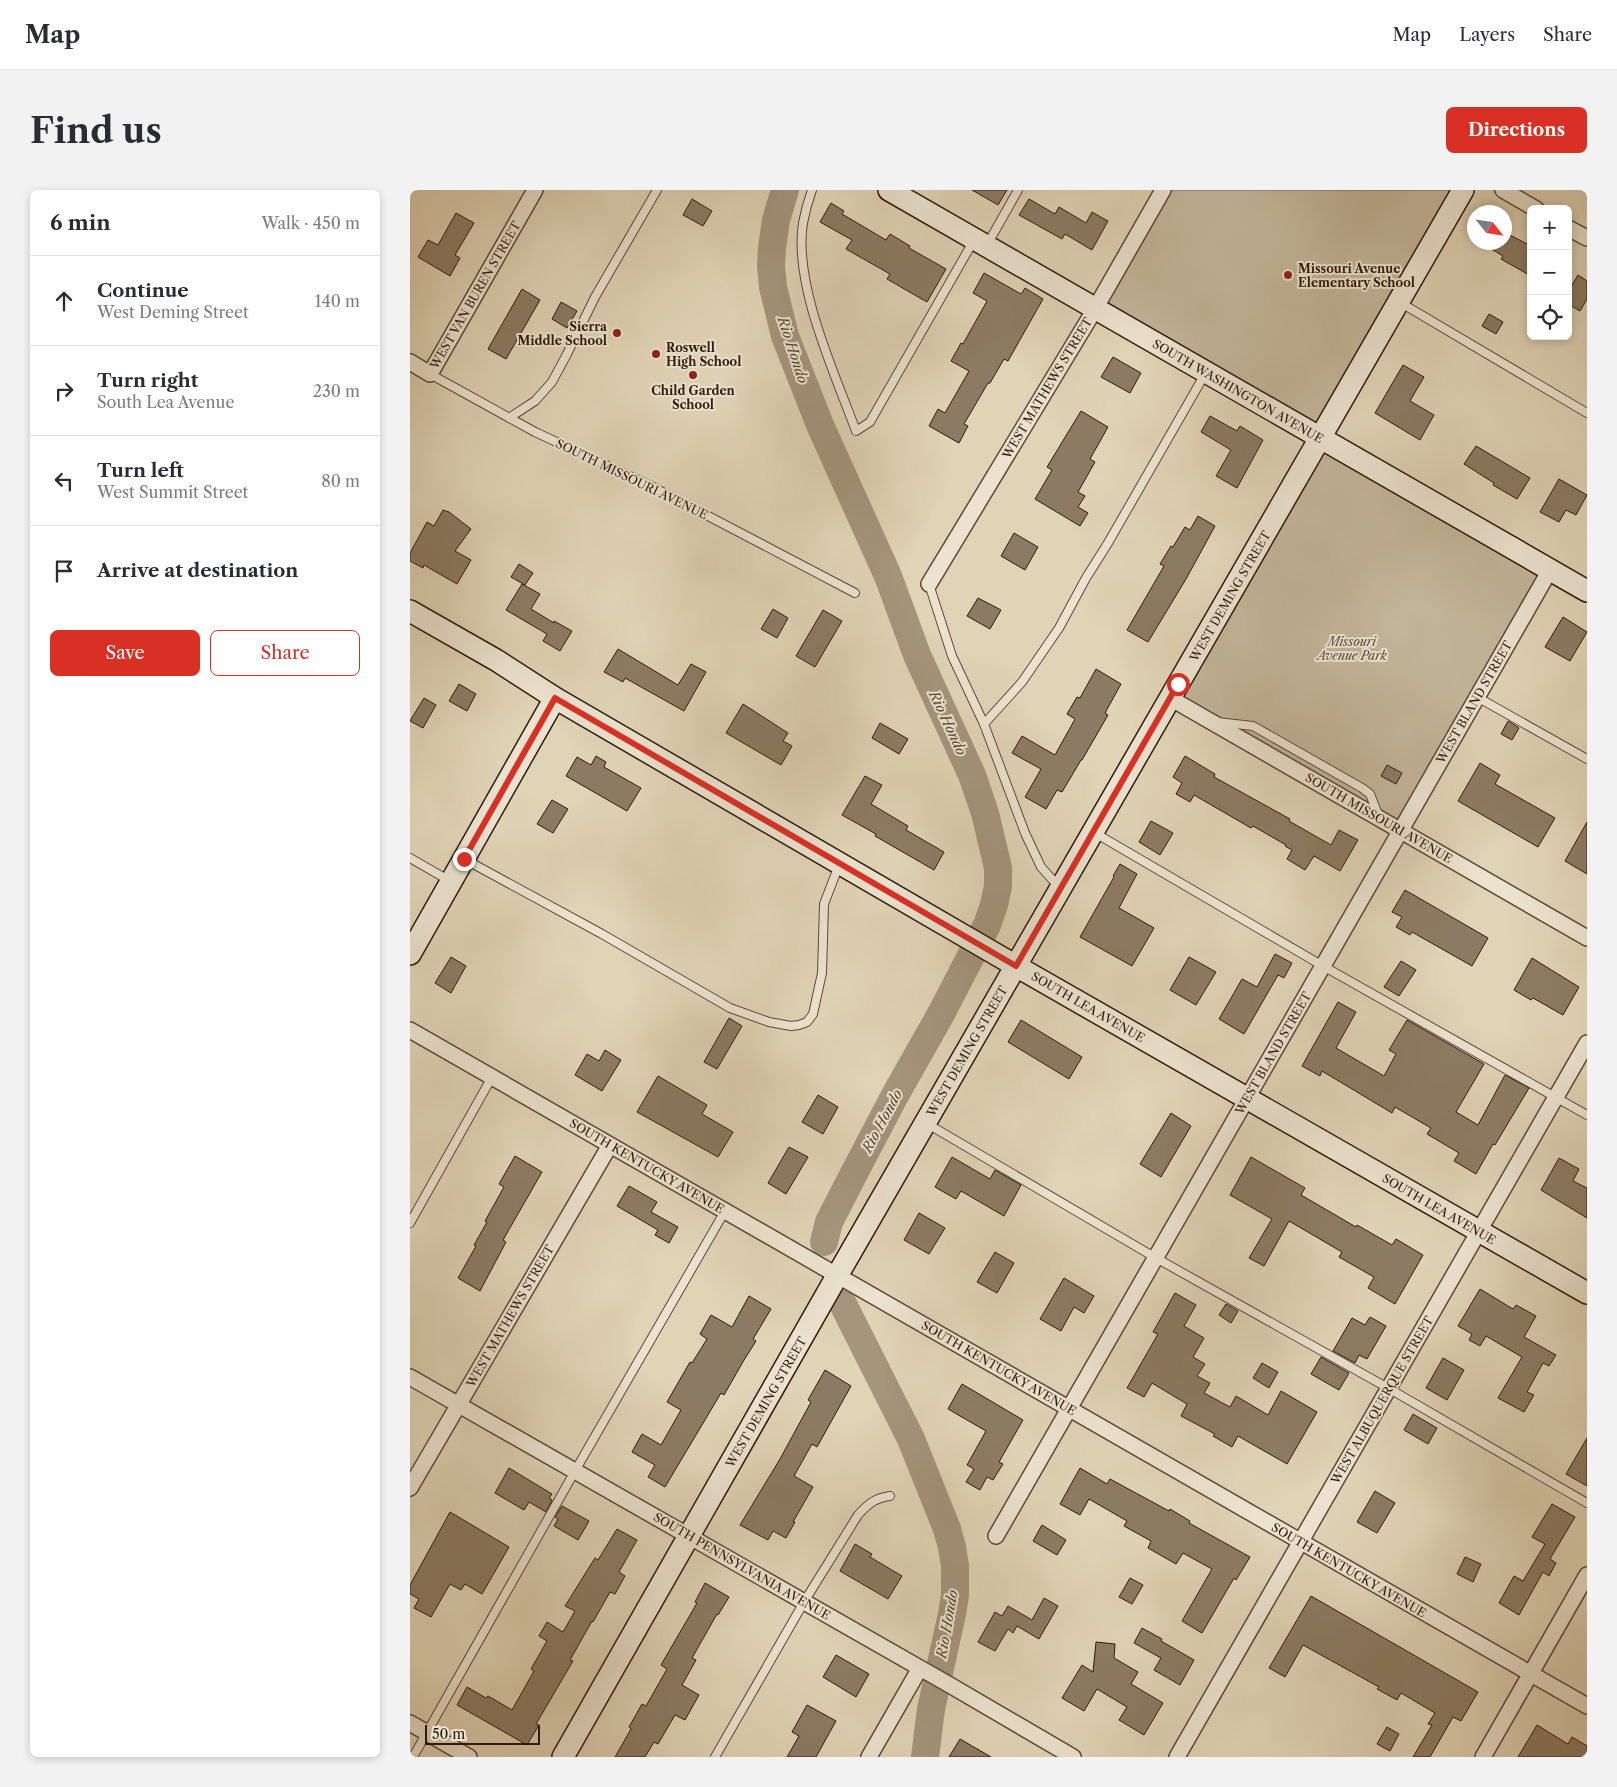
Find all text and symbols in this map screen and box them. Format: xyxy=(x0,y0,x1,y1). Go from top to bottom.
text: Map xyxy=(25,20,80,49)
text: Map xyxy=(1393,24,1431,46)
text: Layers xyxy=(1459,24,1515,46)
text: Share xyxy=(1543,24,1592,46)
button: Directions xyxy=(1446,107,1587,153)
text: Find us xyxy=(30,109,162,152)
north arrow xyxy=(1467,205,1512,250)
map controls xyxy=(1527,205,1572,340)
button: + xyxy=(1527,205,1572,250)
text: 6 min xyxy=(50,210,111,235)
text: Walk · 450 m xyxy=(262,213,360,233)
street label: WEST VAN BUREN STREET xyxy=(426,219,523,372)
button: − xyxy=(1527,250,1572,295)
place label: Missouri Avenue Elementary School xyxy=(1298,261,1415,290)
marker: Missouri Avenue Elementary School xyxy=(1282,269,1294,281)
text: Continue xyxy=(97,279,189,302)
icon: ahead xyxy=(50,287,78,315)
text: 140 m xyxy=(315,291,360,311)
button: locate xyxy=(1527,295,1572,340)
text: West Deming Street xyxy=(97,302,249,322)
water label: Rio Hondo xyxy=(773,313,812,386)
street label: WEST MATHEWS STREET xyxy=(998,315,1095,462)
place label: Sierra Middle School xyxy=(518,319,608,348)
marker: Sierra Middle School xyxy=(611,327,623,339)
street label: SOUTH WASHINGTON AVENUE xyxy=(1150,336,1326,446)
place label: Roswell High School xyxy=(666,340,741,369)
marker: Roswell High School xyxy=(650,348,662,360)
text: Turn right xyxy=(97,369,198,392)
marker: Child Garden School xyxy=(687,369,699,381)
icon: right xyxy=(50,377,78,405)
text: 230 m xyxy=(313,381,360,401)
place label: Child Garden School xyxy=(651,383,736,412)
text: South Lea Avenue xyxy=(97,392,234,412)
street label: SOUTH MISSOURI AVENUE xyxy=(554,436,710,522)
text: Turn left xyxy=(97,459,184,482)
icon: left xyxy=(50,467,78,495)
text: 80 m xyxy=(321,471,360,491)
text: West Summit Street xyxy=(97,482,248,502)
street label: WEST DEMING STREET xyxy=(1186,528,1274,665)
icon: arrive xyxy=(50,557,78,585)
text: Arrive at destination xyxy=(97,559,298,582)
button: Save xyxy=(50,630,200,676)
button: Share xyxy=(210,630,360,676)
park label: Missouri Avenue Park xyxy=(1315,634,1387,663)
street label: WEST BLAND STREET xyxy=(1432,638,1515,767)
route start xyxy=(1167,673,1190,696)
water label: Rio Hondo xyxy=(925,687,971,758)
street label: SOUTH MISSOURI AVENUE xyxy=(1303,770,1455,866)
route end xyxy=(453,848,476,871)
street label: SOUTH LEA AVENUE xyxy=(1029,968,1147,1046)
street label: WEST DEMING STREET xyxy=(923,983,1011,1120)
street label: WEST BLAND STREET xyxy=(1231,989,1314,1118)
water label: Rio Hondo xyxy=(857,1086,906,1157)
street label: SOUTH KENTUCKY AVENUE xyxy=(567,1115,727,1217)
street label: SOUTH LEA AVENUE xyxy=(1380,1170,1498,1248)
street label: WEST MATHEWS STREET xyxy=(463,1242,557,1391)
street label: WEST ALBUQUERQUE STREET xyxy=(1327,1313,1436,1487)
street label: SOUTH KENTUCKY AVENUE xyxy=(919,1317,1079,1419)
street label: WEST DEMING STREET xyxy=(722,1334,810,1471)
street label: SOUTH PENNSYLVANIA AVENUE xyxy=(651,1509,833,1623)
street label: SOUTH KENTUCKY AVENUE xyxy=(1269,1519,1429,1621)
water label: Rio Hondo xyxy=(932,1588,962,1661)
scale bar xyxy=(425,1722,540,1745)
text: 50 m xyxy=(432,1725,465,1743)

